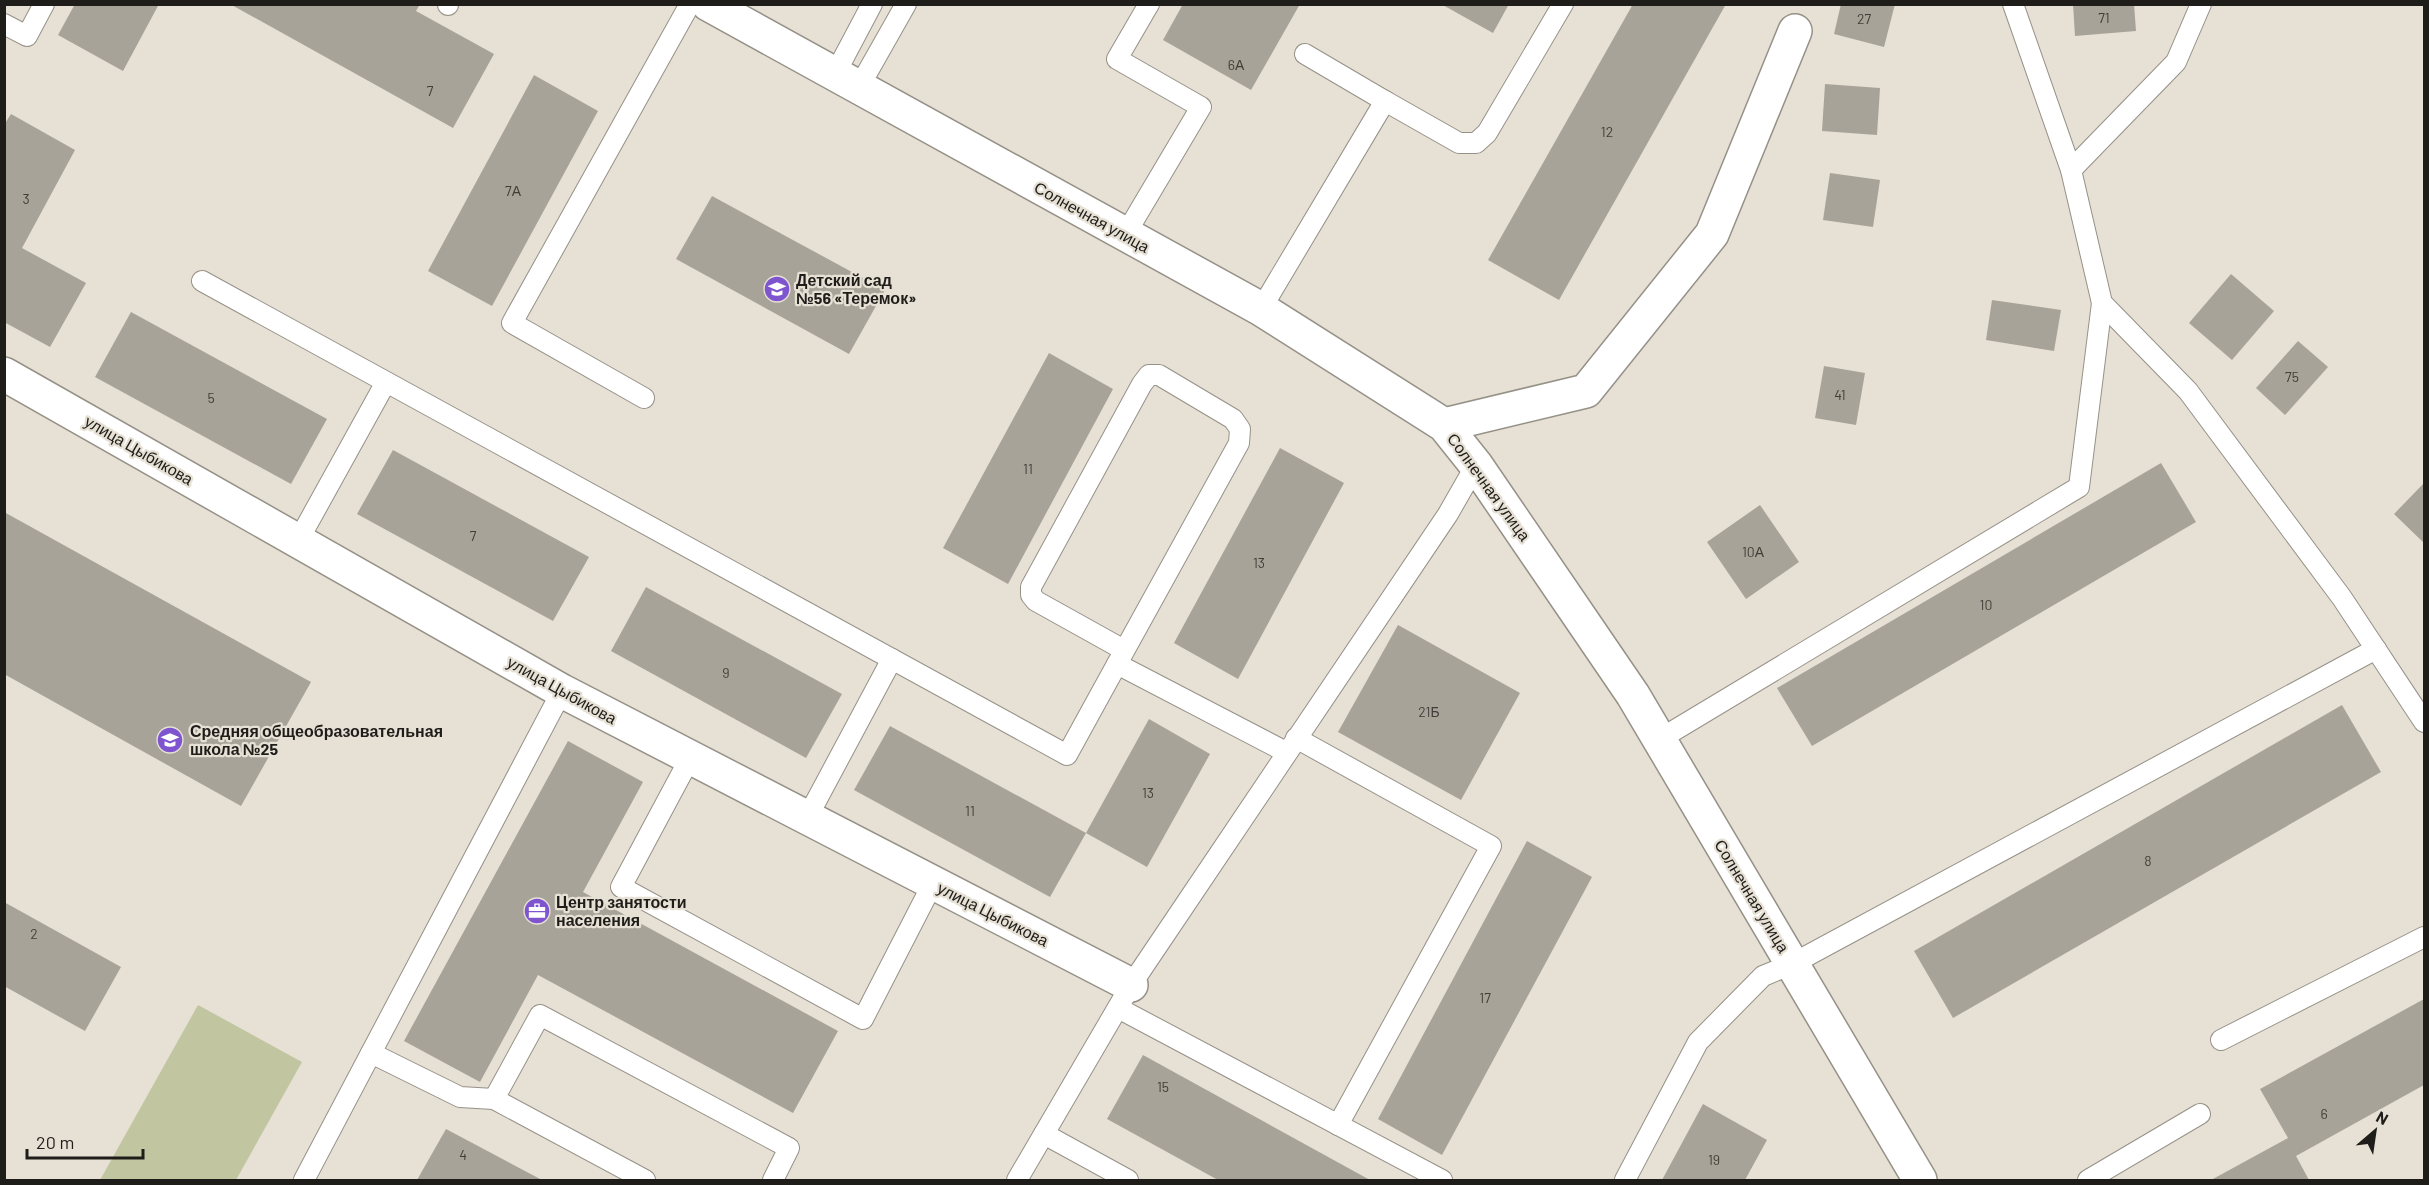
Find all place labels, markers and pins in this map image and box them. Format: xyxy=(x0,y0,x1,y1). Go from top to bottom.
place label: Детский сад №56 «Теремок» xyxy=(796,270,916,307)
school or university icon: Детский сад №56 «Теремок» xyxy=(762,274,792,304)
place label: Средняя общеобразовательная школа №25 xyxy=(190,721,443,758)
school or university icon: Средняя общеобразовательная школа №25 xyxy=(155,725,185,755)
place label: Центр занятости населения xyxy=(556,892,687,929)
office icon: Центр занятости населения xyxy=(522,896,552,926)

